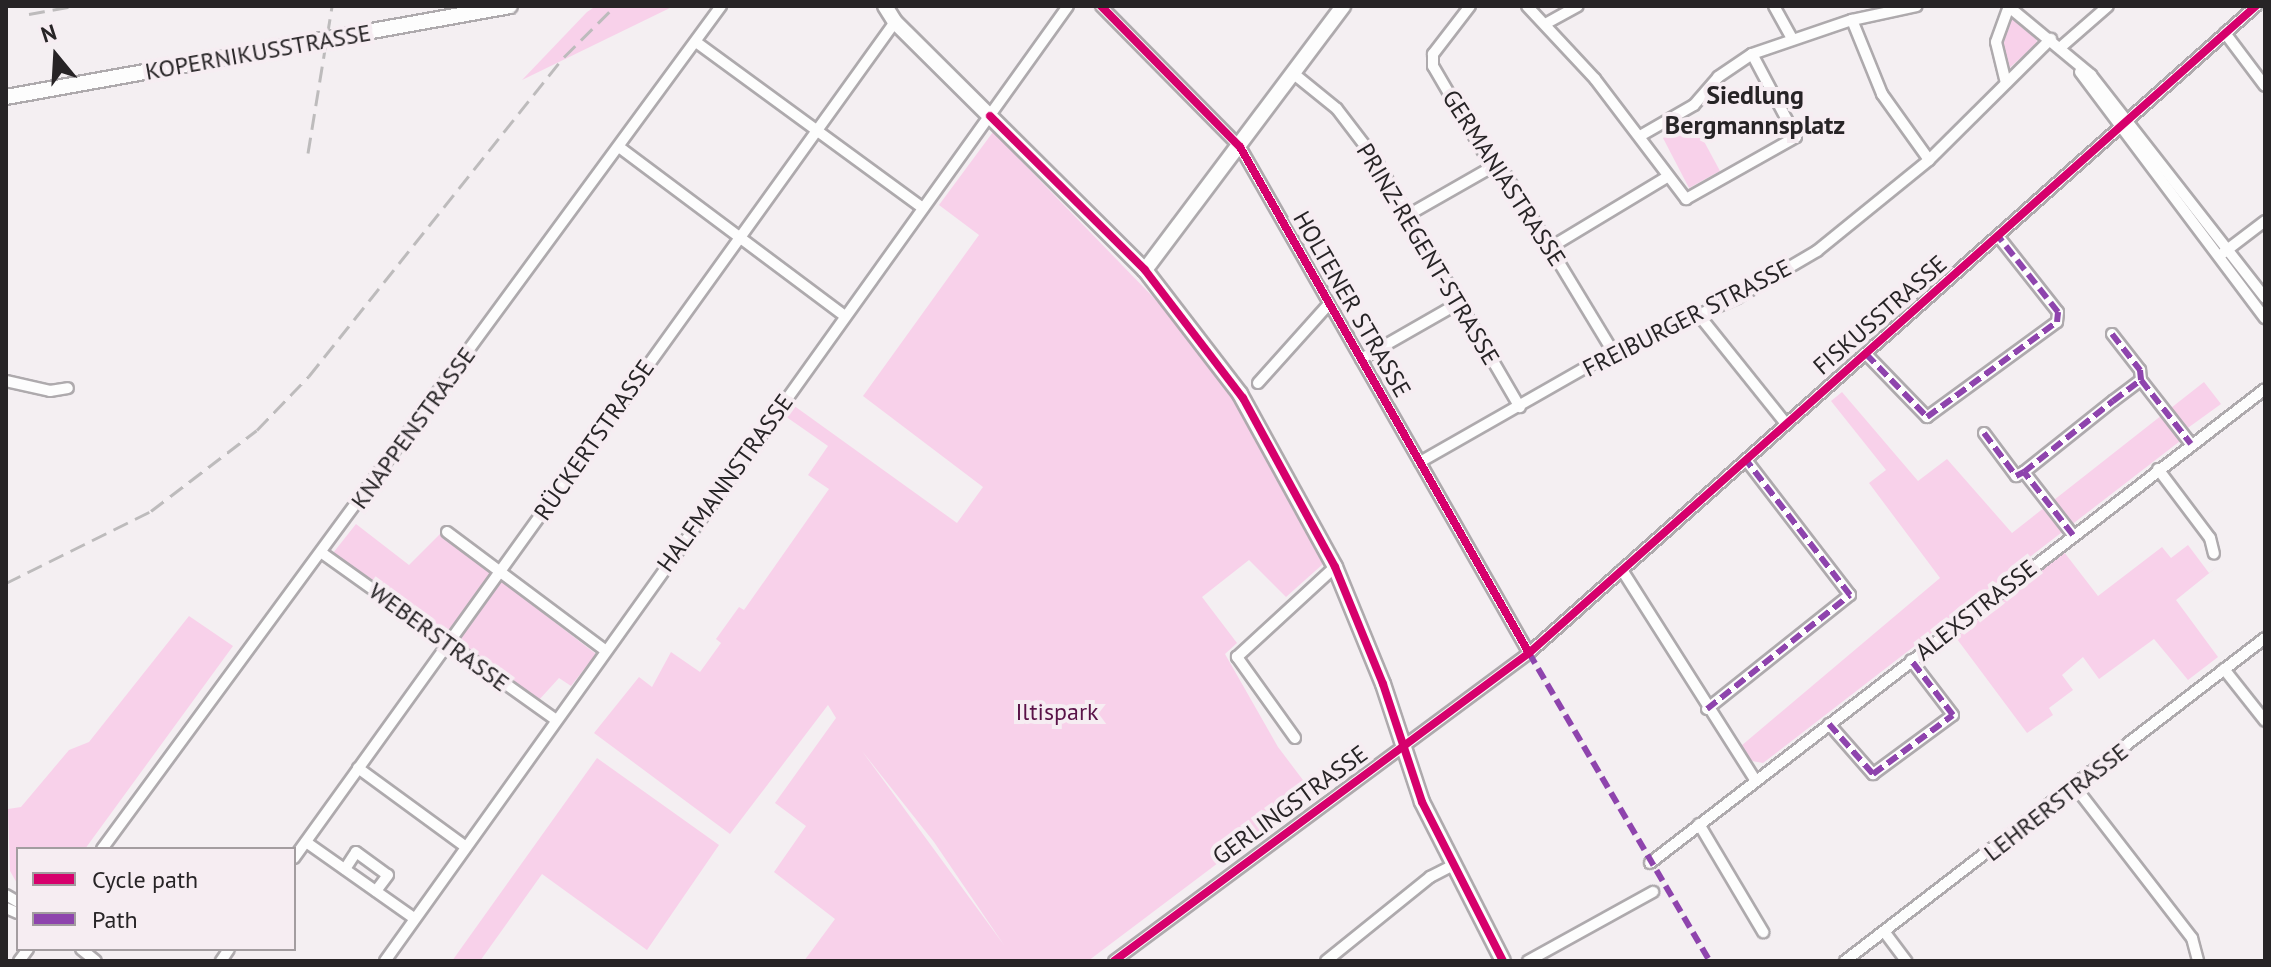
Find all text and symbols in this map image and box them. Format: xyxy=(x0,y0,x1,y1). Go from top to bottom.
north arrow xyxy=(16,16,96,96)
text: N xyxy=(37,18,60,49)
street label: KOPERNIKUSSTRASSE xyxy=(143,18,373,86)
district label: Siedlung Bergmannsplatz xyxy=(1665,79,1845,140)
street label: GERMANIASTRASSE xyxy=(1436,85,1572,271)
street label: PRINZ-REGENT-STRASSE xyxy=(1350,138,1506,370)
street label: HOLTENER STRASSE xyxy=(1287,206,1417,402)
street label: FISKUSSTRASSE xyxy=(1807,249,1953,381)
street label: FREIBURGER STRASSE xyxy=(1578,253,1796,383)
street label: KNAPPENSTRASSE xyxy=(345,342,481,514)
street label: RÜCKERTSTRASSE xyxy=(528,354,660,526)
street label: HALFMANNSTRASSE xyxy=(651,389,799,577)
street label: ALEXSTRASSE xyxy=(1910,554,2042,666)
street label: WEBERSTRASSE xyxy=(363,577,515,697)
park label: Iltispark xyxy=(1015,698,1099,726)
street label: LEHRERSTRASSE xyxy=(1978,737,2134,867)
street label: GERLINGSTRASSE xyxy=(1207,739,1373,871)
legend xyxy=(16,847,296,951)
text: Cycle path xyxy=(92,864,198,895)
text: Path xyxy=(92,904,138,935)

